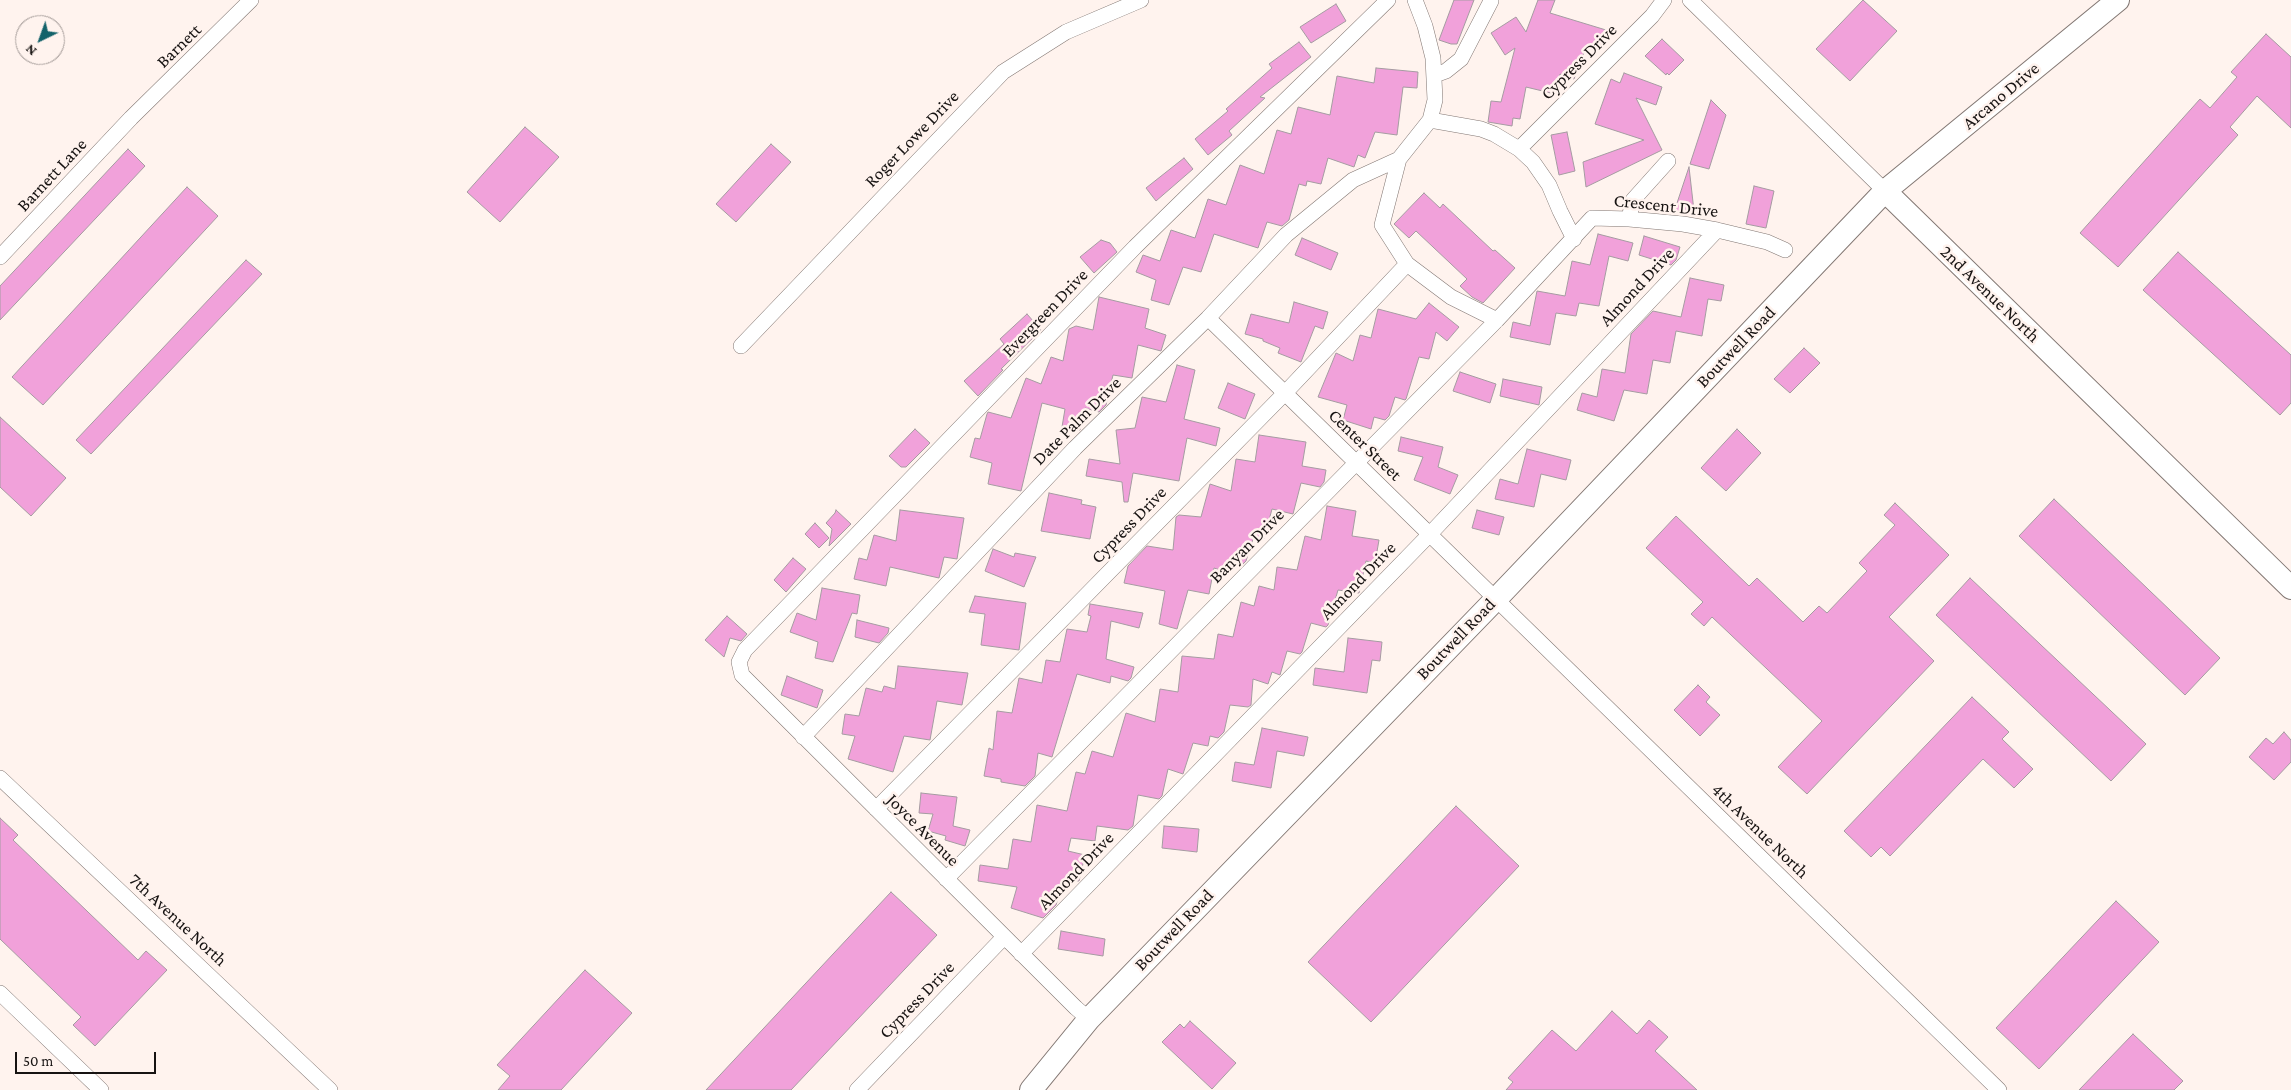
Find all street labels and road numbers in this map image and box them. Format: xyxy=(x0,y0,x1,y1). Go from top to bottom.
street label: Barnett xyxy=(152,19,206,73)
street label: Cypress Drive xyxy=(1536,19,1622,105)
street label: Arcano Drive xyxy=(1958,58,2044,134)
street label: Roger Lowe Drive xyxy=(860,86,964,192)
street label: Barnett Lane xyxy=(13,134,91,216)
street label: Crescent Drive xyxy=(1613,190,1719,222)
street label: 2nd Avenue North xyxy=(1936,241,2044,347)
street label: Almond Drive xyxy=(1595,243,1679,331)
street label: Evergreen Drive xyxy=(998,264,1092,362)
street label: Boutwell Road xyxy=(1692,302,1780,392)
street label: Date Palm Drive xyxy=(1028,372,1126,470)
street label: Center Street xyxy=(1324,405,1406,485)
street label: Cypress Drive xyxy=(1087,482,1171,568)
street label: Banyan Drive xyxy=(1205,504,1289,588)
street label: Almond Drive xyxy=(1315,538,1401,624)
street label: Boutwell Road xyxy=(1412,594,1500,684)
street label: 4th Avenue North xyxy=(1707,779,1813,883)
street label: Joyce Avenue xyxy=(882,789,964,871)
street label: Almond Drive xyxy=(1033,828,1119,914)
street label: 7th Avenue North xyxy=(124,869,232,971)
street label: Boutwell Road xyxy=(1130,885,1218,975)
street label: Cypress Drive xyxy=(875,957,959,1043)

